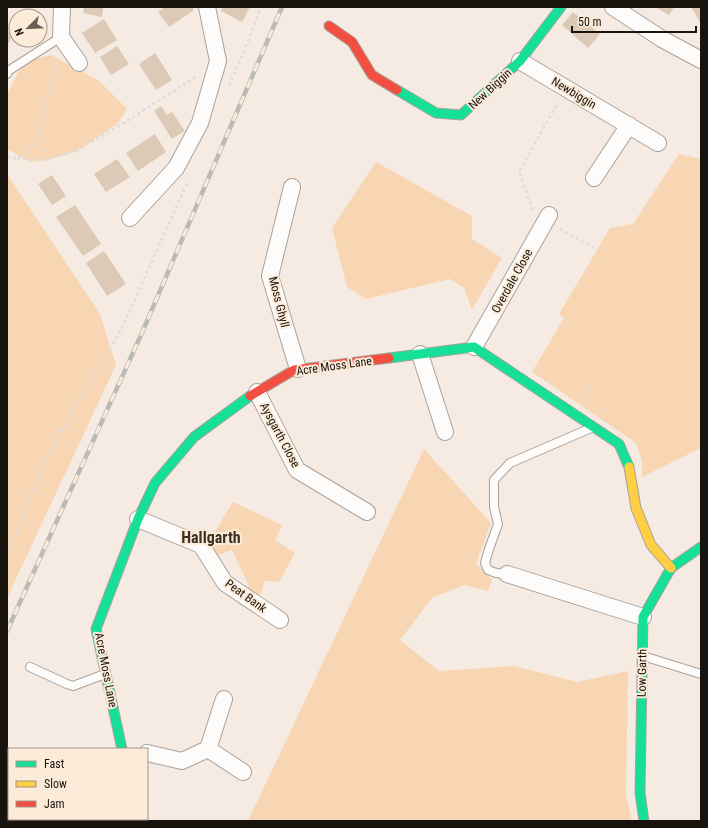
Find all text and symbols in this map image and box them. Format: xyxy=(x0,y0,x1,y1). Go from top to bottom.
north arrow xyxy=(8,8,48,48)
scale bar xyxy=(572,8,696,34)
text: 50 m xyxy=(578,15,602,29)
text: N xyxy=(12,26,27,38)
street label: New Biggin xyxy=(466,66,514,112)
street label: Newbiggin xyxy=(549,74,599,112)
street label: Overdale Close xyxy=(489,246,536,315)
street label: Moss Ghyll xyxy=(266,275,292,329)
street label: Acre Moss Lane xyxy=(295,354,373,378)
street label: Aysgarth Close xyxy=(257,400,303,470)
district label: Hallgarth xyxy=(181,528,241,547)
street label: Peat Bank xyxy=(223,576,270,616)
street label: Acre Moss Lane xyxy=(92,631,120,709)
street label: Low Garth xyxy=(635,648,649,697)
legend xyxy=(8,748,148,820)
text: Fast xyxy=(44,757,65,771)
text: Slow xyxy=(44,777,67,791)
text: Jam xyxy=(44,797,65,811)

